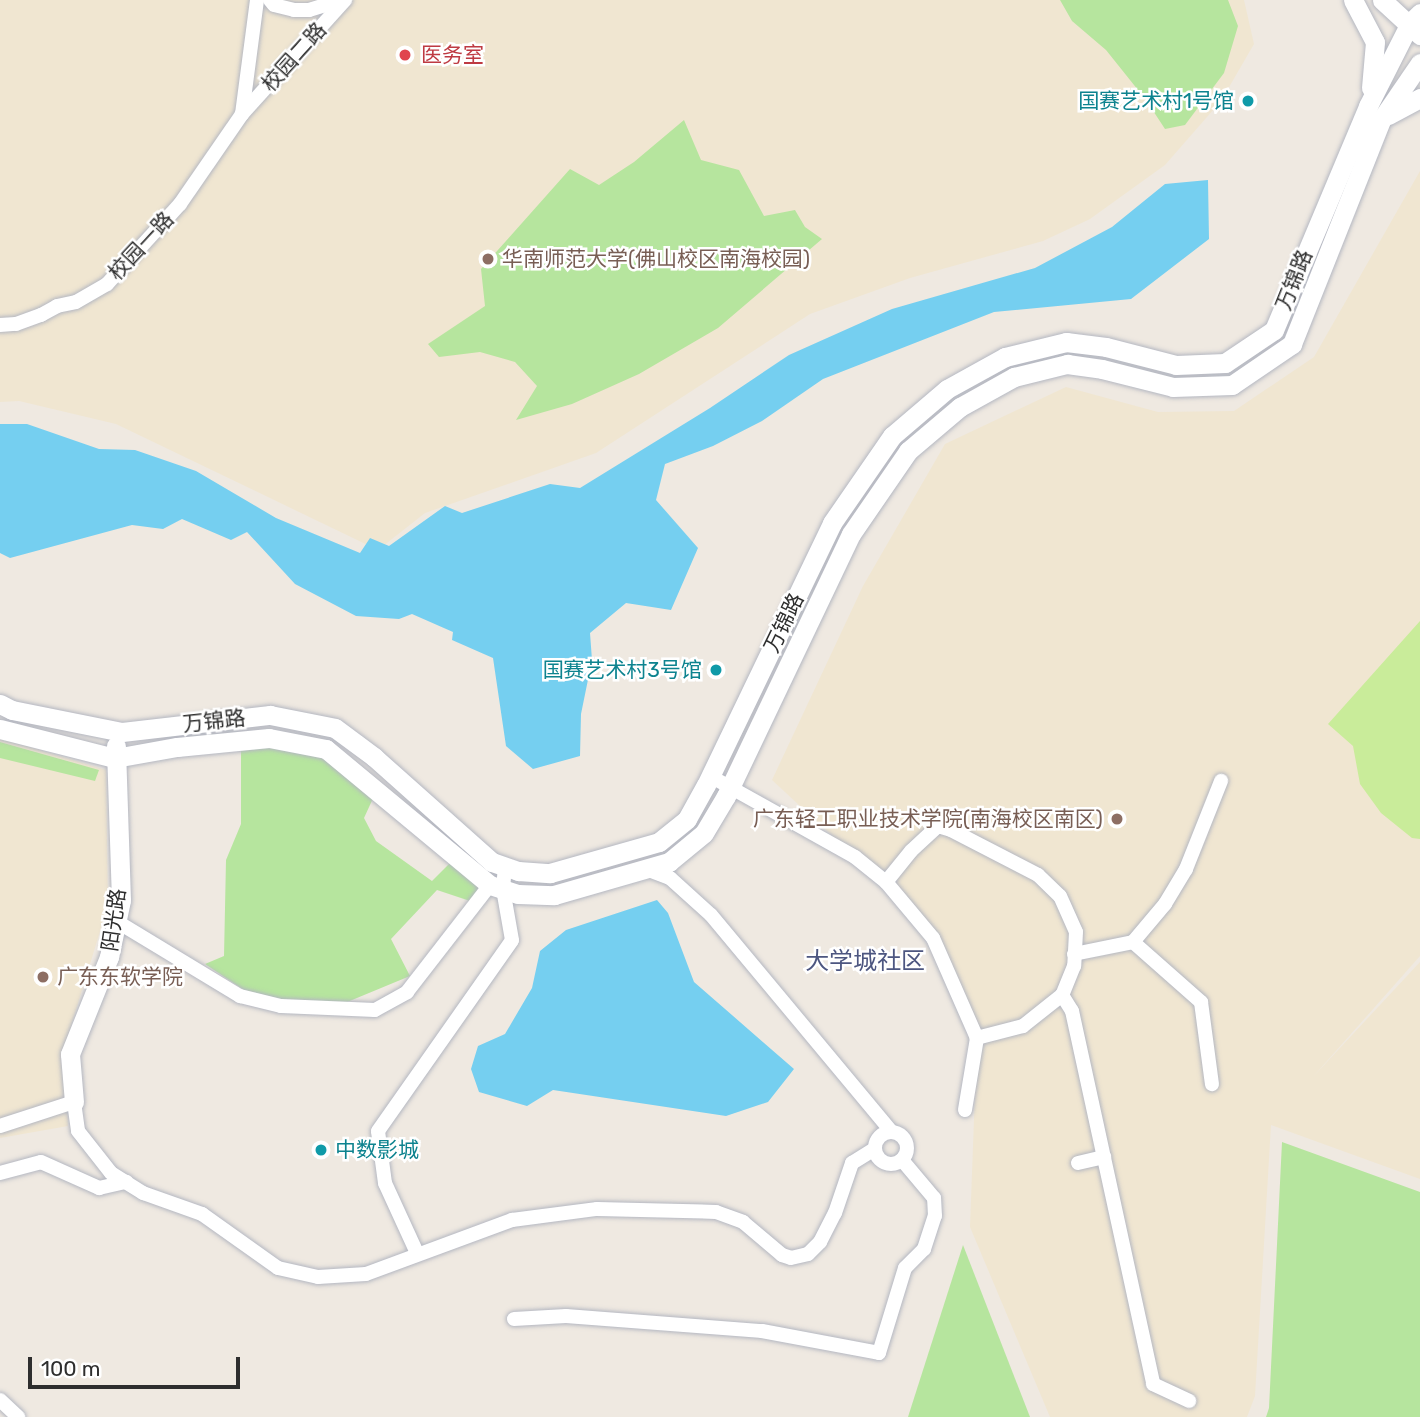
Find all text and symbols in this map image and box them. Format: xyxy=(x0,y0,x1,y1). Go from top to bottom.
street label: 校园二路 xyxy=(257,17,331,97)
place label: 医务室 xyxy=(421,42,484,68)
marker: 医务室 xyxy=(395,45,415,65)
place label: 国赛艺术村1号馆 xyxy=(1078,88,1234,114)
marker: 国赛艺术村1号馆 xyxy=(1240,93,1256,109)
street label: 校园一路 xyxy=(103,207,179,285)
place label: 华南师范大学(佛山校区南海校园) xyxy=(502,246,810,272)
street label: 万锦路 xyxy=(1271,246,1317,314)
marker: 华南师范大学(佛山校区南海校园) xyxy=(480,251,496,267)
street label: 万锦路 xyxy=(759,589,809,657)
place label: 国赛艺术村3号馆 xyxy=(542,657,702,683)
marker: 国赛艺术村3号馆 xyxy=(708,662,724,678)
street label: 万锦路 xyxy=(181,705,247,737)
place label: 广东轻工职业技术学院(南海校区南区) xyxy=(753,806,1103,832)
marker: 广东轻工职业技术学院(南海校区南区) xyxy=(1109,811,1125,827)
street label: 阳光路 xyxy=(97,887,131,953)
district label: 大学城社区 xyxy=(805,948,925,976)
place label: 广东东软学院 xyxy=(57,964,183,990)
marker: 广东东软学院 xyxy=(35,969,51,985)
place label: 中数影城 xyxy=(335,1137,419,1163)
marker: 中数影城 xyxy=(313,1142,329,1158)
scale bar xyxy=(32,1344,243,1388)
text: 100 m xyxy=(41,1356,100,1381)

